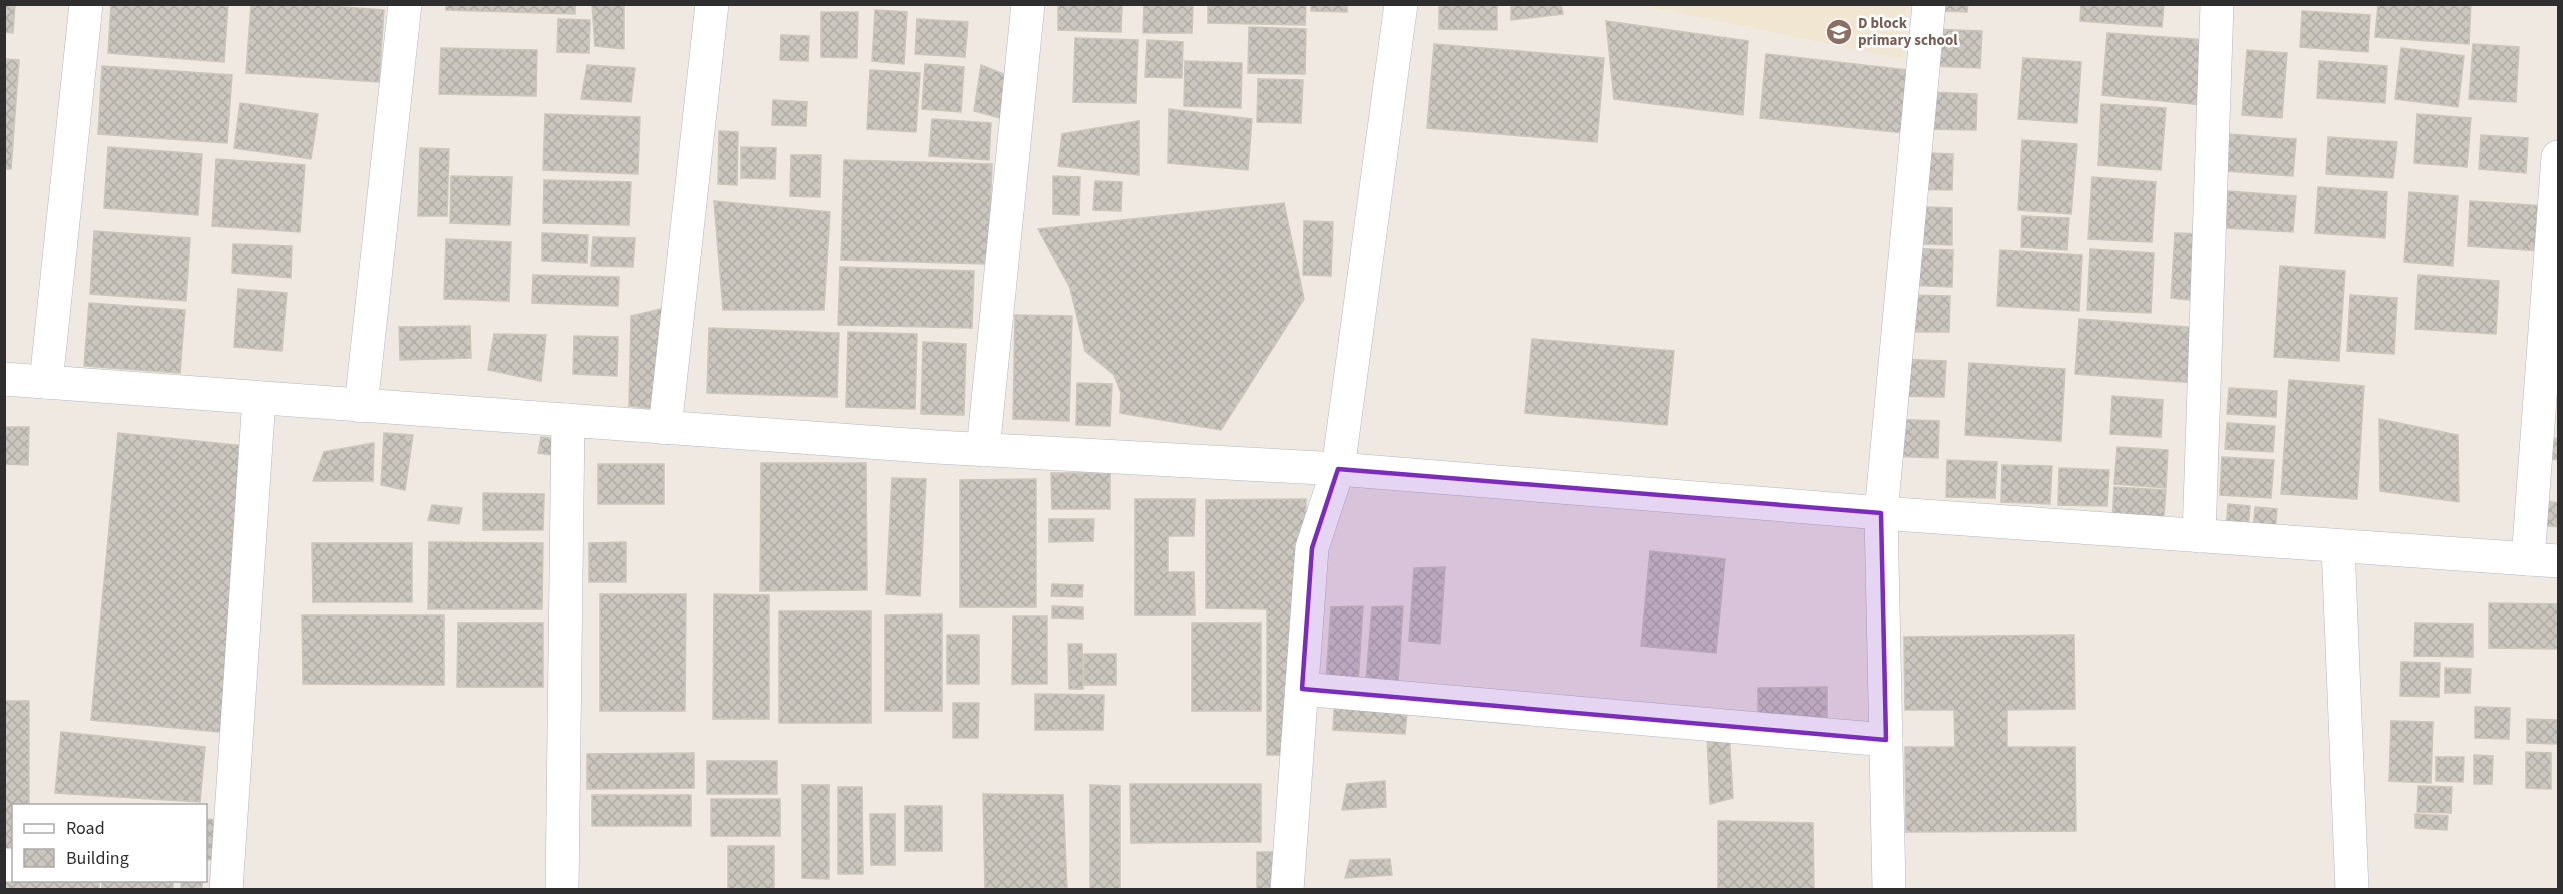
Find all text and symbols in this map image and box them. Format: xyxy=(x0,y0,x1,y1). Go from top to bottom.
place label: D block primary school xyxy=(1858,13,1958,51)
school or university icon: D block primary school xyxy=(1824,17,1854,47)
legend xyxy=(12,804,207,882)
text: Road xyxy=(66,816,105,841)
text: Building xyxy=(66,846,129,871)

